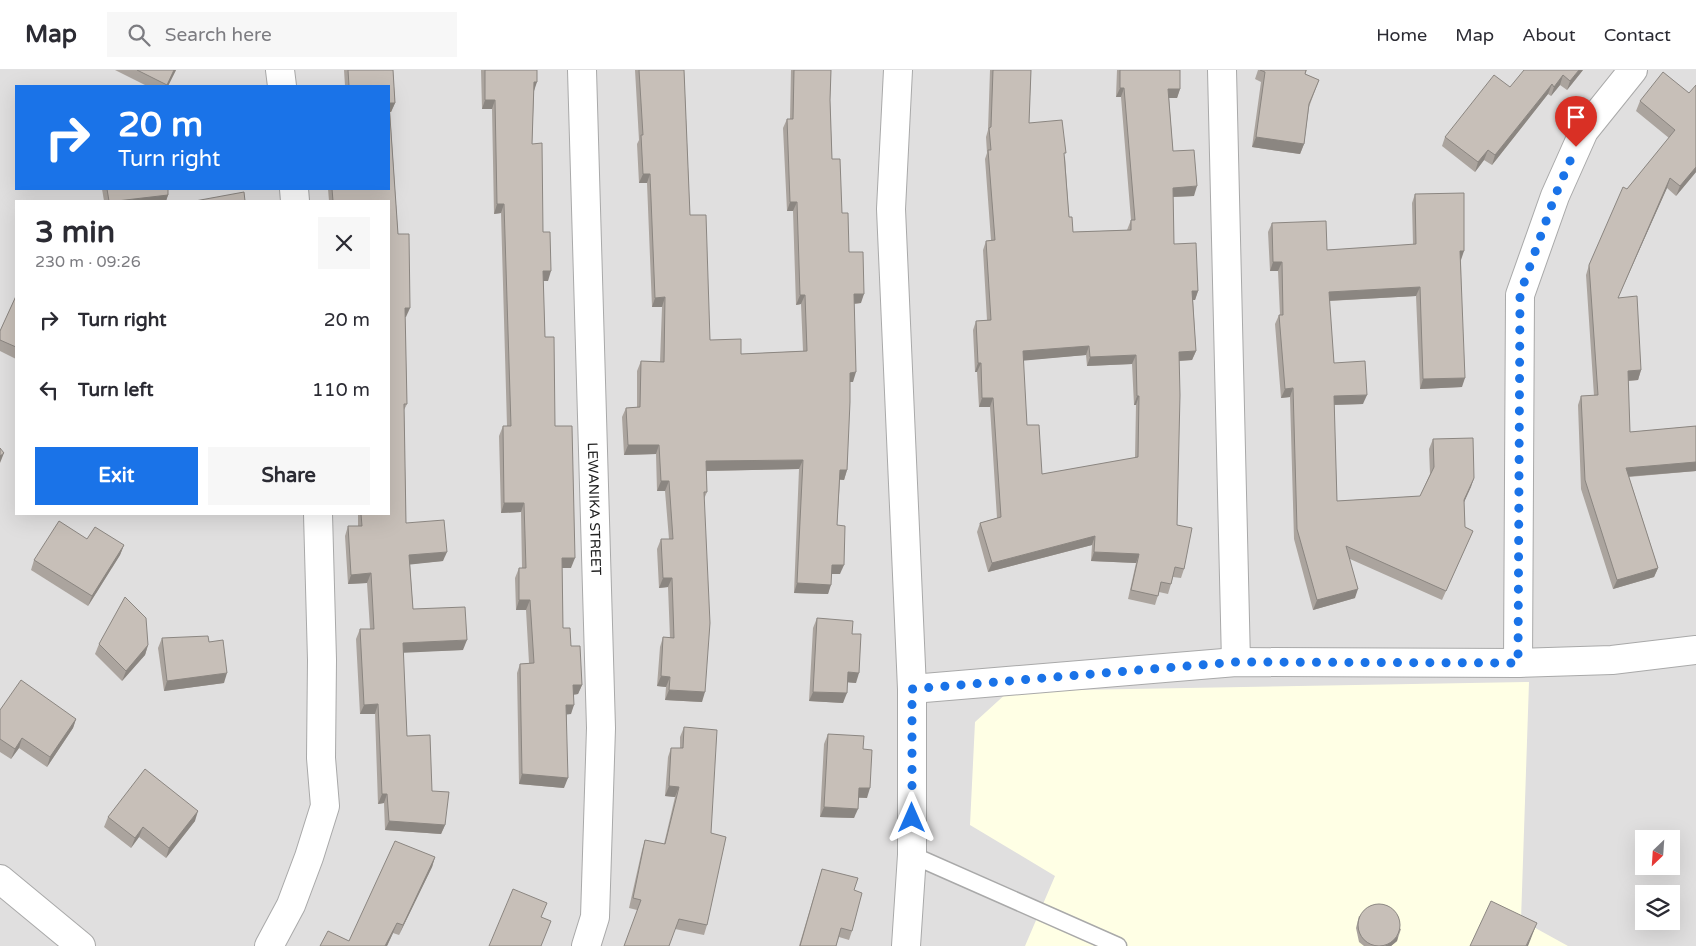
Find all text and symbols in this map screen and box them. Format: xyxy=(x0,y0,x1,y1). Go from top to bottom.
search box xyxy=(107,12,457,57)
text: Map xyxy=(25,20,77,49)
icon: search xyxy=(125,21,153,49)
text: Search here xyxy=(165,24,272,46)
text: Home xyxy=(1376,24,1427,46)
text: Map xyxy=(1455,24,1494,46)
text: About xyxy=(1522,24,1576,46)
text: Contact xyxy=(1604,24,1671,46)
pin xyxy=(1555,96,1597,147)
icon: arrive xyxy=(1562,103,1590,131)
text: 20 m xyxy=(118,104,203,146)
icon: right xyxy=(35,105,100,170)
text: Turn right xyxy=(118,146,220,172)
text: 3 min xyxy=(35,214,115,251)
button: close xyxy=(318,217,370,269)
text: 230 m · 09:26 xyxy=(35,252,141,272)
icon: right xyxy=(35,306,63,334)
text: Turn right xyxy=(78,309,166,331)
text: 20 m xyxy=(324,309,370,331)
icon: left xyxy=(35,376,63,404)
text: Turn left xyxy=(78,379,154,401)
text: 110 m xyxy=(312,379,370,401)
street label: LEWANIKA STREET xyxy=(584,442,605,576)
button: Exit xyxy=(35,447,198,505)
button: Share xyxy=(208,447,370,505)
position arrow xyxy=(885,791,937,843)
north arrow xyxy=(1635,830,1680,875)
map controls xyxy=(1635,830,1680,930)
button: layers xyxy=(1635,885,1680,930)

